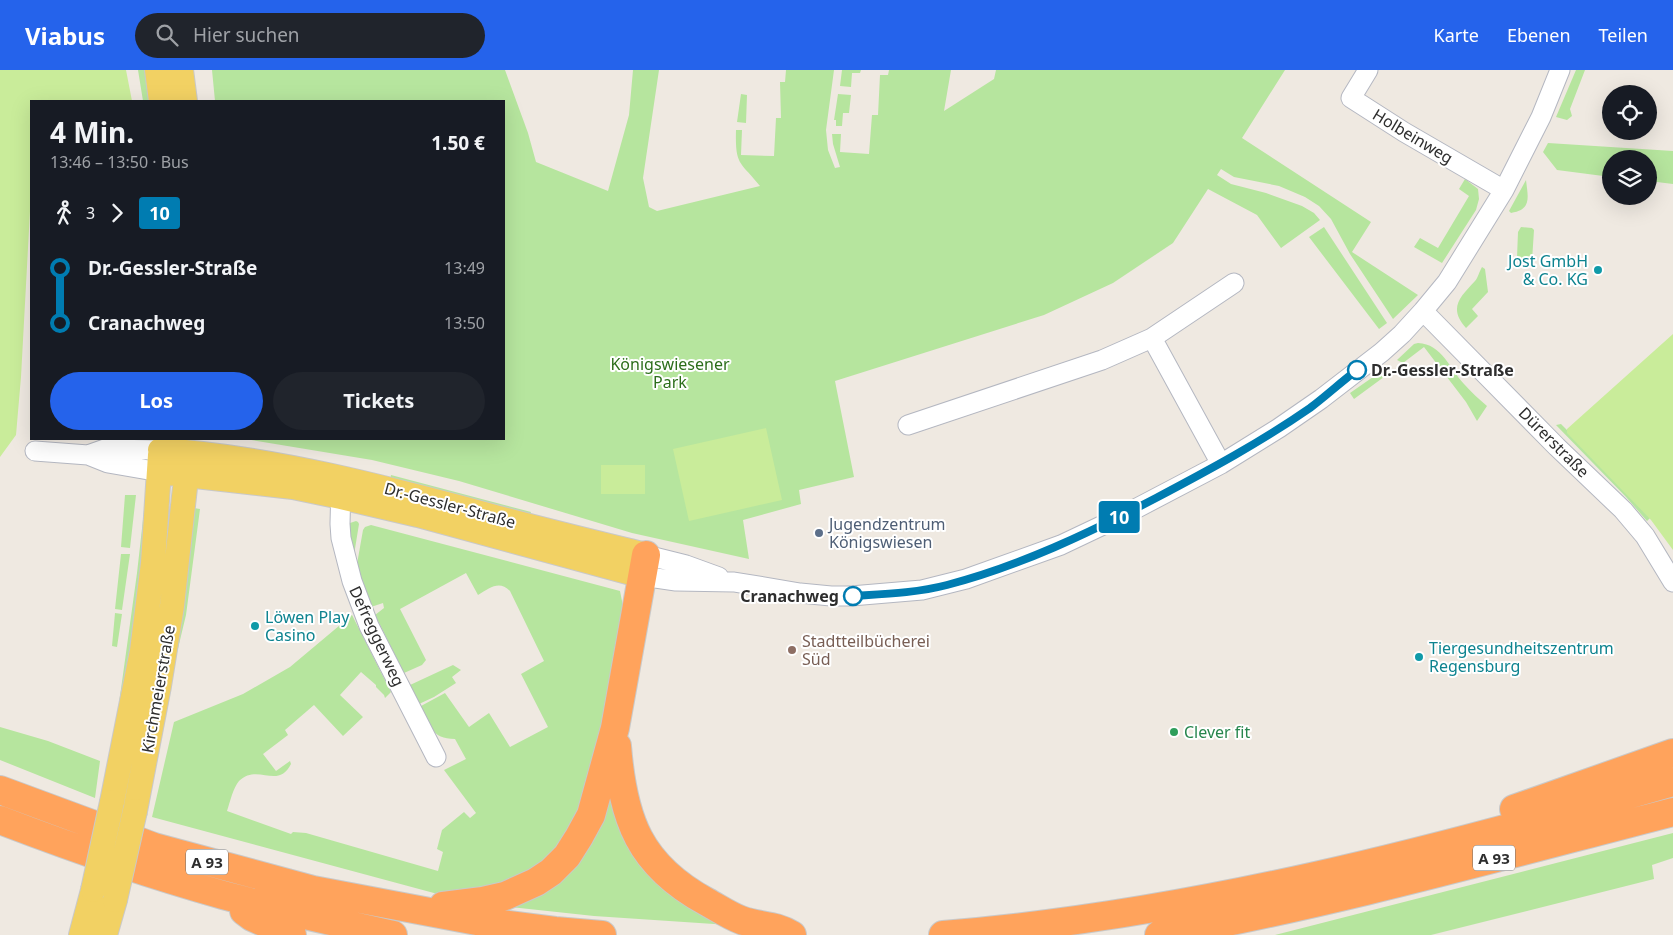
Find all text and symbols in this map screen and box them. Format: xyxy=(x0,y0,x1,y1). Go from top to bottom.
search box xyxy=(135,13,485,58)
text: Viabus xyxy=(25,19,105,52)
icon: search xyxy=(153,21,181,49)
text: Hier suchen xyxy=(193,22,300,48)
text: Karte xyxy=(1434,23,1479,47)
text: Ebenen xyxy=(1507,23,1571,47)
text: Teilen xyxy=(1599,23,1648,47)
map controls xyxy=(1602,85,1657,205)
button: locate xyxy=(1602,85,1657,140)
street label: Holbeinweg xyxy=(1369,103,1457,169)
text: 4 Min. xyxy=(50,113,134,151)
text: 1.50 € xyxy=(431,130,485,156)
button: layers xyxy=(1602,150,1657,205)
text: 13:46 – 13:50 · Bus xyxy=(50,151,189,173)
icon: walk xyxy=(50,199,78,227)
icon: forward xyxy=(103,199,131,227)
text: 10 xyxy=(149,201,170,225)
text: 3 xyxy=(86,202,95,224)
place label: Jost GmbH & Co. KG xyxy=(1506,250,1588,290)
text: Dr.-Gessler-Straße xyxy=(88,255,257,281)
text: 13:49 xyxy=(444,257,485,279)
marker: Jost GmbH & Co. KG xyxy=(1592,264,1604,276)
text: Cranachweg xyxy=(88,310,205,336)
text: 13:50 xyxy=(444,312,485,334)
park label: Königswiesener Park xyxy=(610,353,730,393)
place label: Dr.-Gessler-Straße xyxy=(1371,359,1514,381)
marker: Dr.-Gessler-Straße xyxy=(1347,360,1367,380)
button: Los xyxy=(50,372,263,430)
button: Tickets xyxy=(273,372,485,430)
street label: Dürerstraße xyxy=(1514,402,1594,482)
street label: Dr.-Gessler-Straße xyxy=(382,477,518,533)
line badge: 10 xyxy=(1096,501,1142,533)
text: 10 xyxy=(1109,505,1129,529)
place label: Jugendzentrum Königswiesen xyxy=(827,513,946,553)
marker: Jugendzentrum Königswiesen xyxy=(813,527,825,539)
street label: Defreggerweg xyxy=(344,582,410,690)
place label: Cranachweg xyxy=(740,585,839,607)
marker: Cranachweg xyxy=(843,586,863,606)
place label: Löwen Play Casino xyxy=(265,606,350,646)
marker: Löwen Play Casino xyxy=(249,620,261,632)
street label: Kirchmeierstraße xyxy=(136,623,180,755)
place label: Stadtteilbücherei Süd xyxy=(802,630,930,670)
place label: Tiergesundheitszentrum Regensburg xyxy=(1429,637,1614,677)
marker: Stadtteilbücherei Süd xyxy=(786,644,798,656)
marker: Tiergesundheitszentrum Regensburg xyxy=(1413,651,1425,663)
place label: Clever fit xyxy=(1184,721,1250,743)
marker: Clever fit xyxy=(1168,726,1180,738)
road number: A 93 xyxy=(1473,846,1515,870)
road number: A 93 xyxy=(186,850,228,874)

